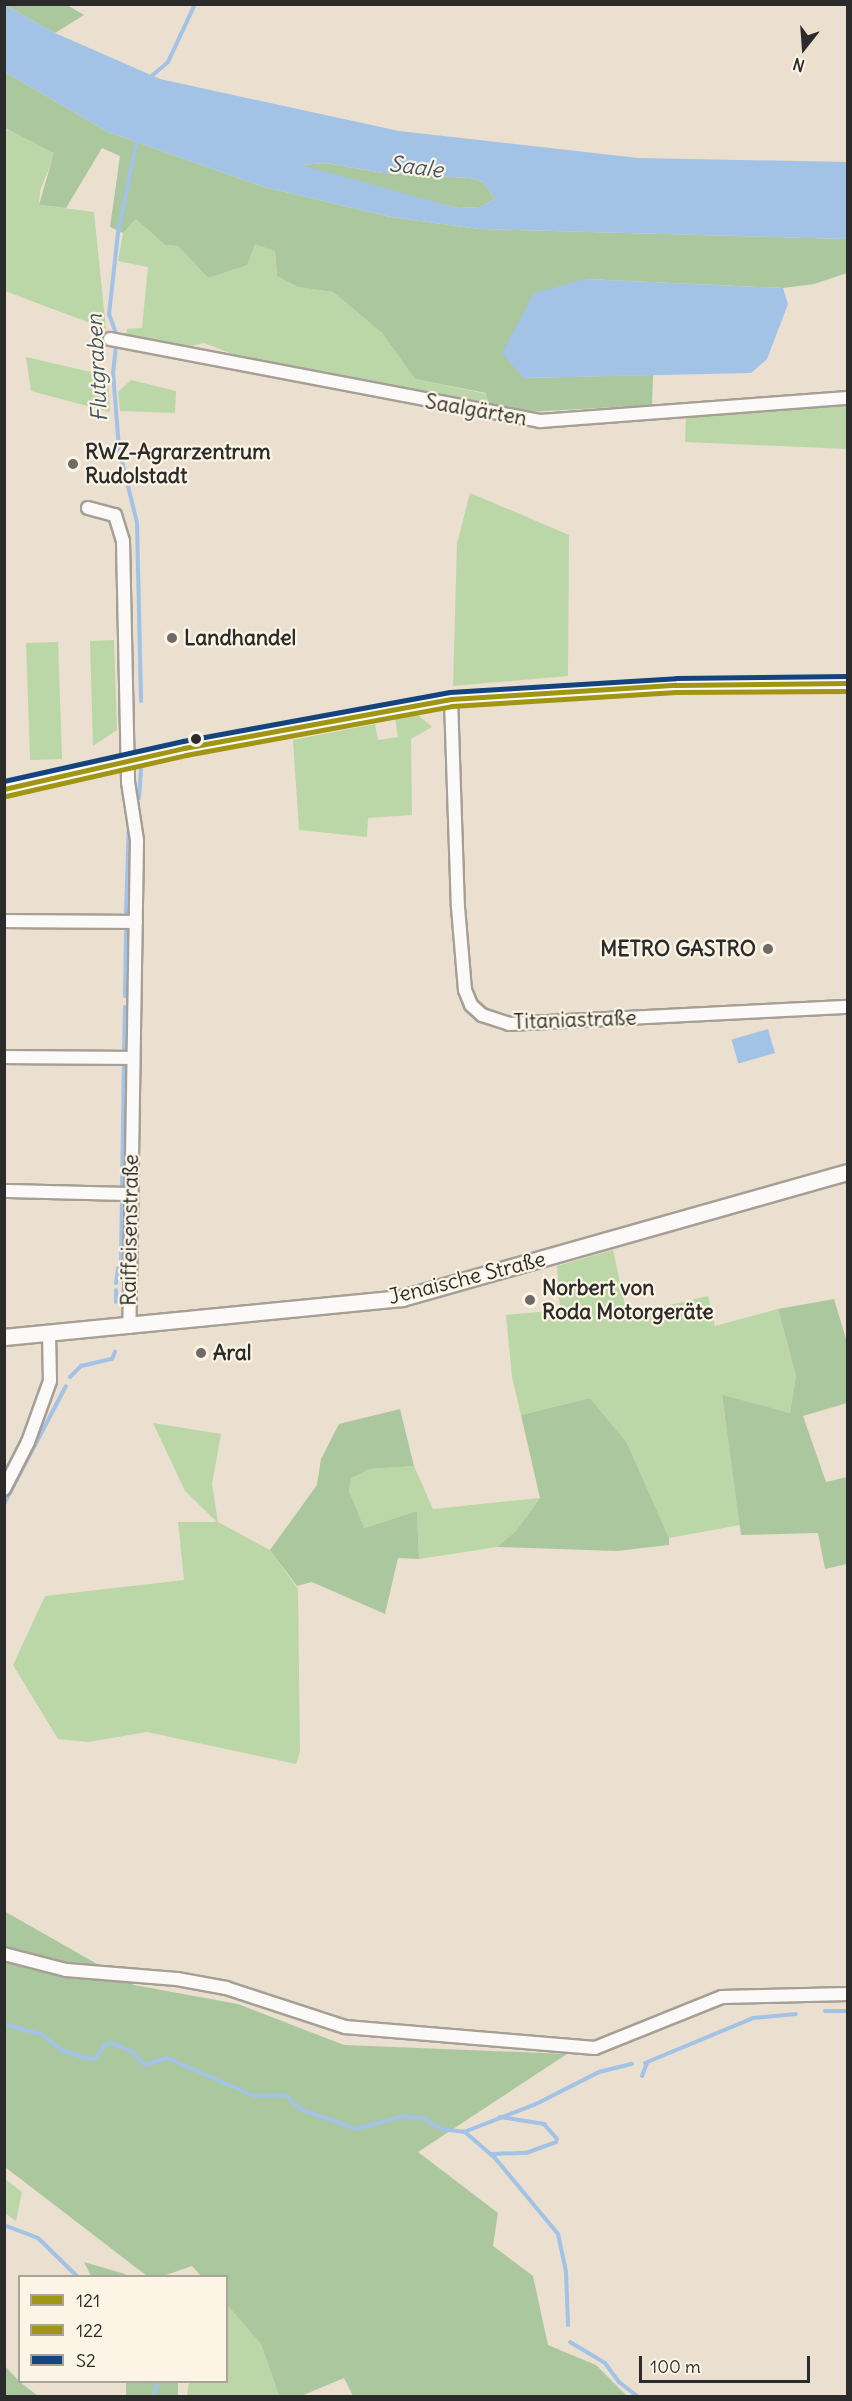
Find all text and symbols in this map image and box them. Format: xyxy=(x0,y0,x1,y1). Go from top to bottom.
north arrow xyxy=(774,18,834,78)
text: N xyxy=(791,54,807,76)
water label: Saale xyxy=(388,151,444,183)
water label: Flutgraben xyxy=(81,313,113,423)
street label: Saalgärten xyxy=(423,389,529,431)
place label: RWZ-Agrarzentrum Rudolstadt xyxy=(85,439,271,489)
marker: RWZ-Agrarzentrum Rudolstadt xyxy=(66,457,80,471)
place label: Landhandel xyxy=(184,625,296,651)
marker: Landhandel xyxy=(165,631,179,645)
unlabelled marker xyxy=(190,733,202,745)
place label: METRO GASTRO xyxy=(600,936,756,962)
marker: METRO GASTRO xyxy=(761,942,775,956)
street label: Titaniastraße xyxy=(513,1005,637,1035)
street label: Raiffeisenstraße xyxy=(116,1154,144,1306)
street label: Jenaische Straße xyxy=(386,1246,548,1310)
place label: Norbert von Roda Motorgeräte xyxy=(542,1275,714,1325)
marker: Norbert von Roda Motorgeräte xyxy=(523,1293,537,1307)
place label: Aral xyxy=(213,1340,252,1366)
marker: Aral xyxy=(194,1346,208,1360)
legend xyxy=(18,2275,228,2383)
text: 121 xyxy=(76,2289,100,2312)
text: 122 xyxy=(76,2319,103,2342)
scale bar xyxy=(642,2344,813,2382)
text: S2 xyxy=(76,2349,96,2372)
text: 100 m xyxy=(650,2355,701,2378)

